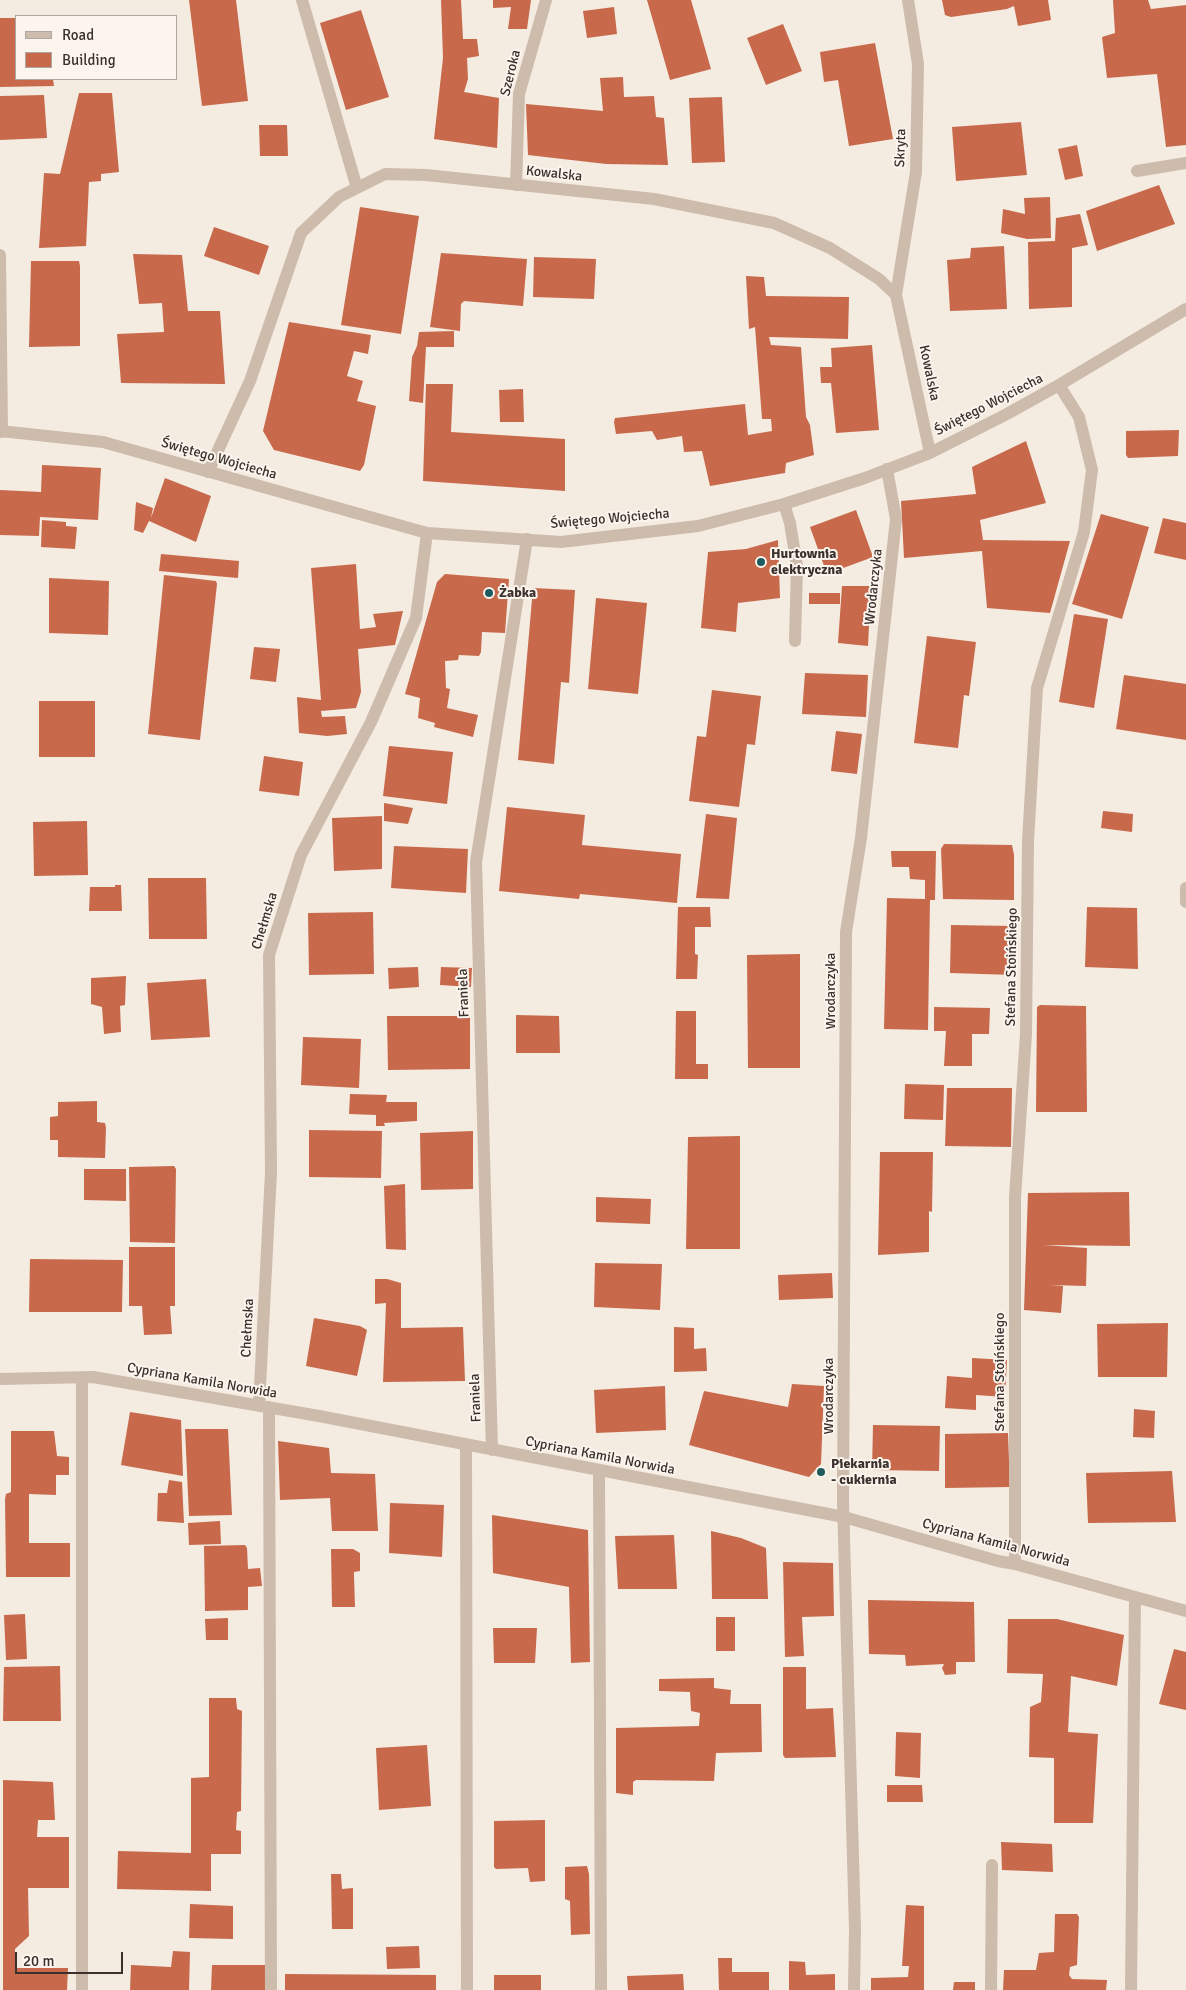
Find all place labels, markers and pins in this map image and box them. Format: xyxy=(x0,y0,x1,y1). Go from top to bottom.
place label: Hurtownia elektryczna xyxy=(771,546,842,578)
marker: Hurtownia elektryczna xyxy=(755,556,767,568)
place label: Żabka xyxy=(499,585,536,601)
marker: Żabka xyxy=(483,587,495,599)
place label: Piekarnia - cukiernia xyxy=(831,1456,897,1488)
marker: Piekarnia - cukiernia xyxy=(815,1466,827,1478)

